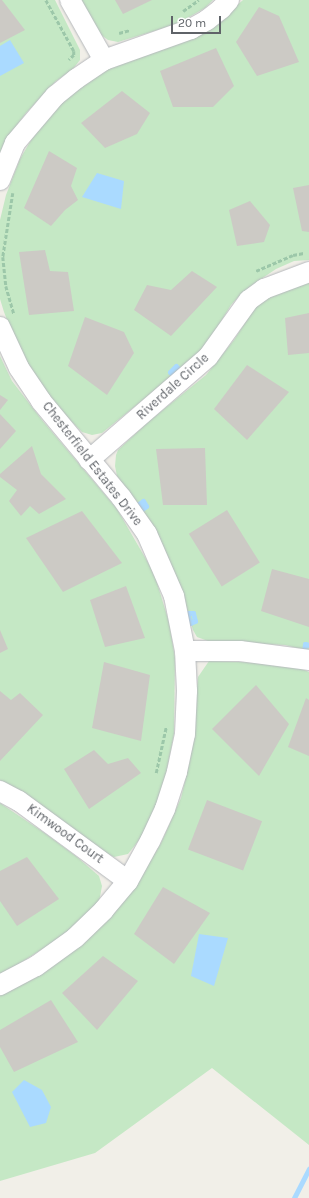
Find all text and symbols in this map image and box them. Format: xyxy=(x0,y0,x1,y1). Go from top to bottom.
scale bar xyxy=(173,8,223,34)
text: 20 m xyxy=(178,16,206,30)
street label: Riverdale Circle xyxy=(134,351,212,423)
street label: Chesterfield Estates Drive xyxy=(39,399,145,529)
street label: Kimwood Court xyxy=(24,801,106,867)

